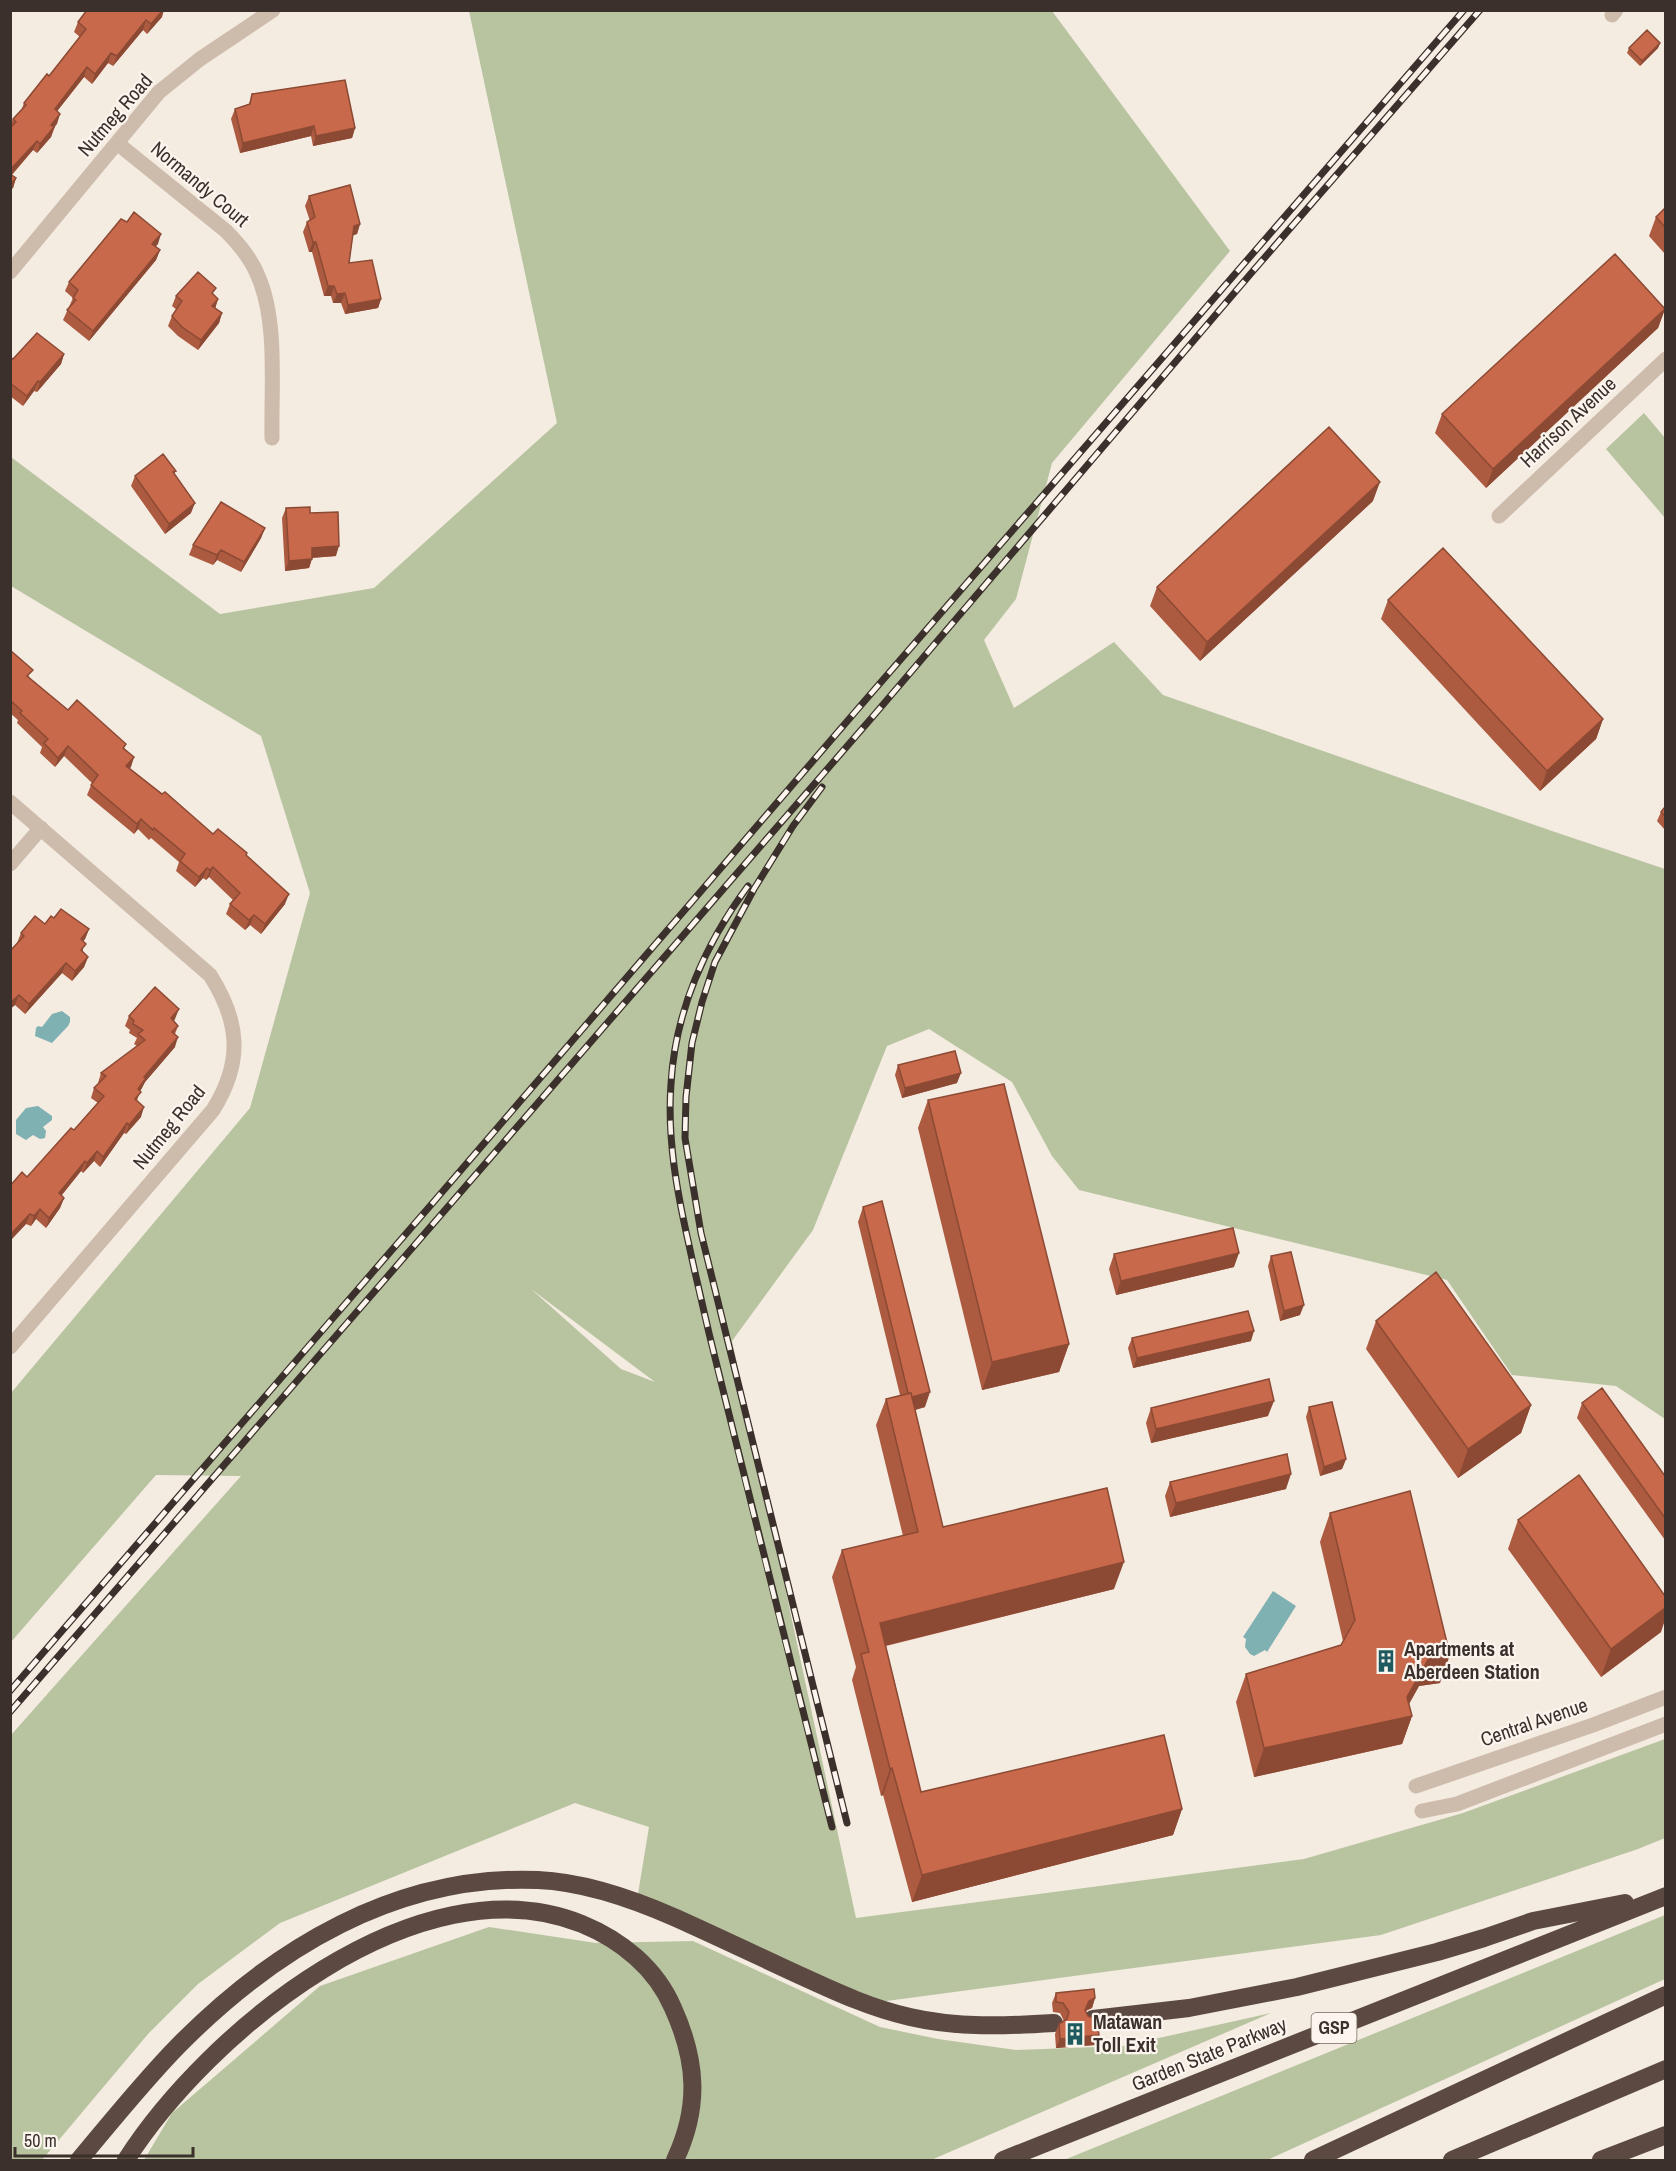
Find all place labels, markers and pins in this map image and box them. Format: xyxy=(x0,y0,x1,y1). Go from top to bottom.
place label: Apartments at Aberdeen Station xyxy=(1404,1635,1540,1685)
building icon: Apartments at Aberdeen Station xyxy=(1373,1648,1399,1674)
place label: Matawan Toll Exit xyxy=(1093,2008,1162,2058)
building icon: Matawan Toll Exit xyxy=(1062,2021,1088,2047)

